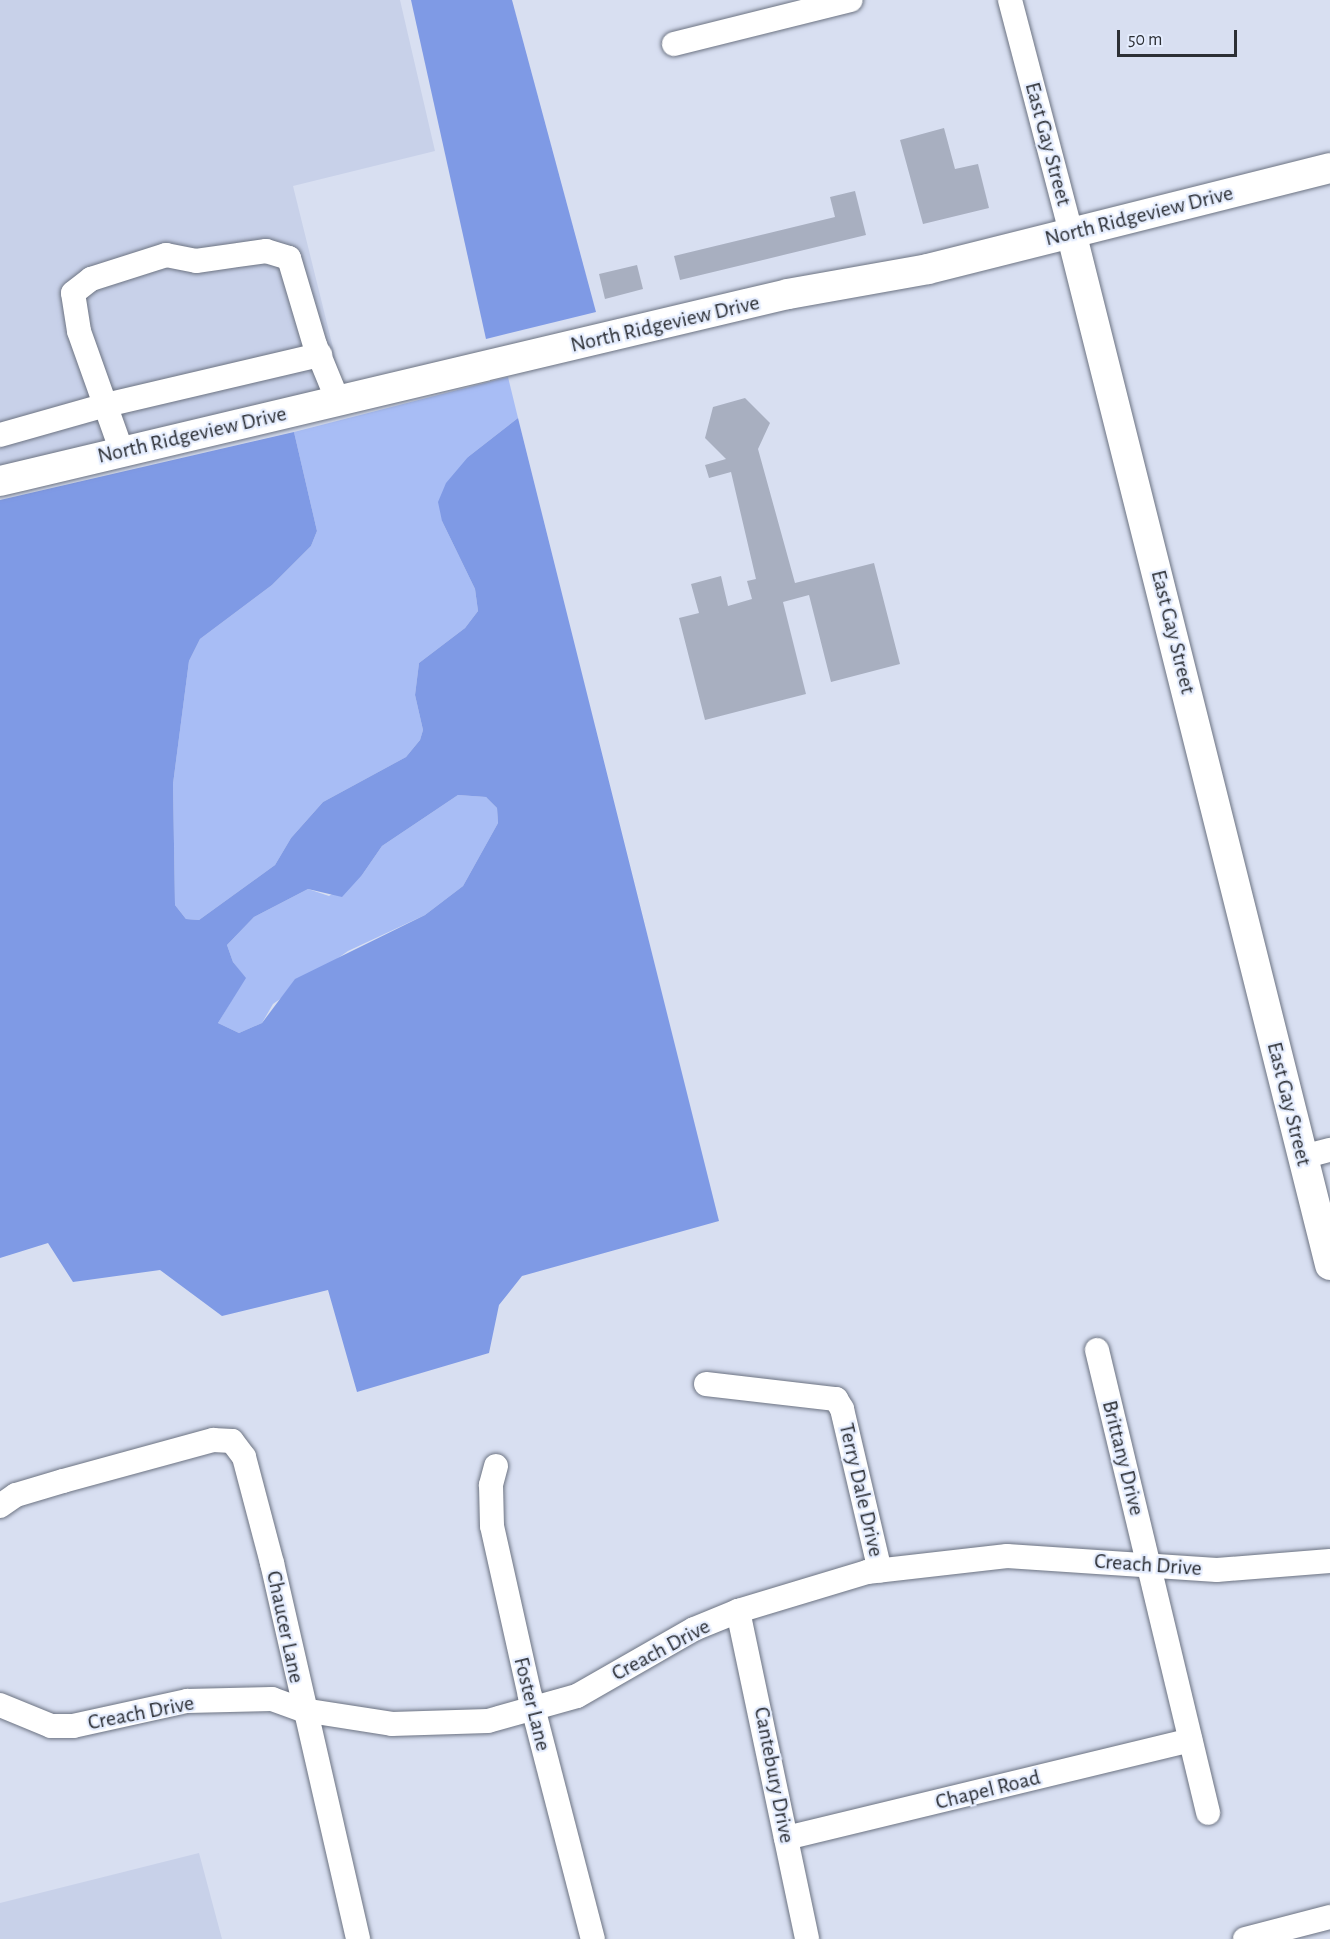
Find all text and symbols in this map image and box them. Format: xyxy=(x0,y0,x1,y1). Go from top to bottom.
scale bar xyxy=(1120,18,1240,56)
text: 50 m xyxy=(1128,31,1162,49)
street label: East Gay Street xyxy=(1019,79,1077,209)
street label: North Ridgeview Drive xyxy=(1042,180,1236,252)
street label: North Ridgeview Drive xyxy=(568,289,762,359)
street label: North Ridgeview Drive xyxy=(95,400,289,470)
street label: East Gay Street xyxy=(1145,567,1201,697)
street label: East Gay Street xyxy=(1261,1039,1317,1169)
street label: Brittany Drive xyxy=(1096,1398,1150,1518)
street label: Terry Dale Drive xyxy=(833,1421,889,1559)
street label: Creach Drive xyxy=(1093,1548,1203,1582)
street label: Chaucer Lane xyxy=(260,1568,310,1686)
street label: Creach Drive xyxy=(607,1613,715,1687)
street label: Foster Lane xyxy=(508,1654,556,1754)
street label: Creach Drive xyxy=(86,1690,196,1736)
street label: Cantebury Drive xyxy=(748,1705,800,1845)
street label: Chapel Road xyxy=(933,1764,1043,1816)

